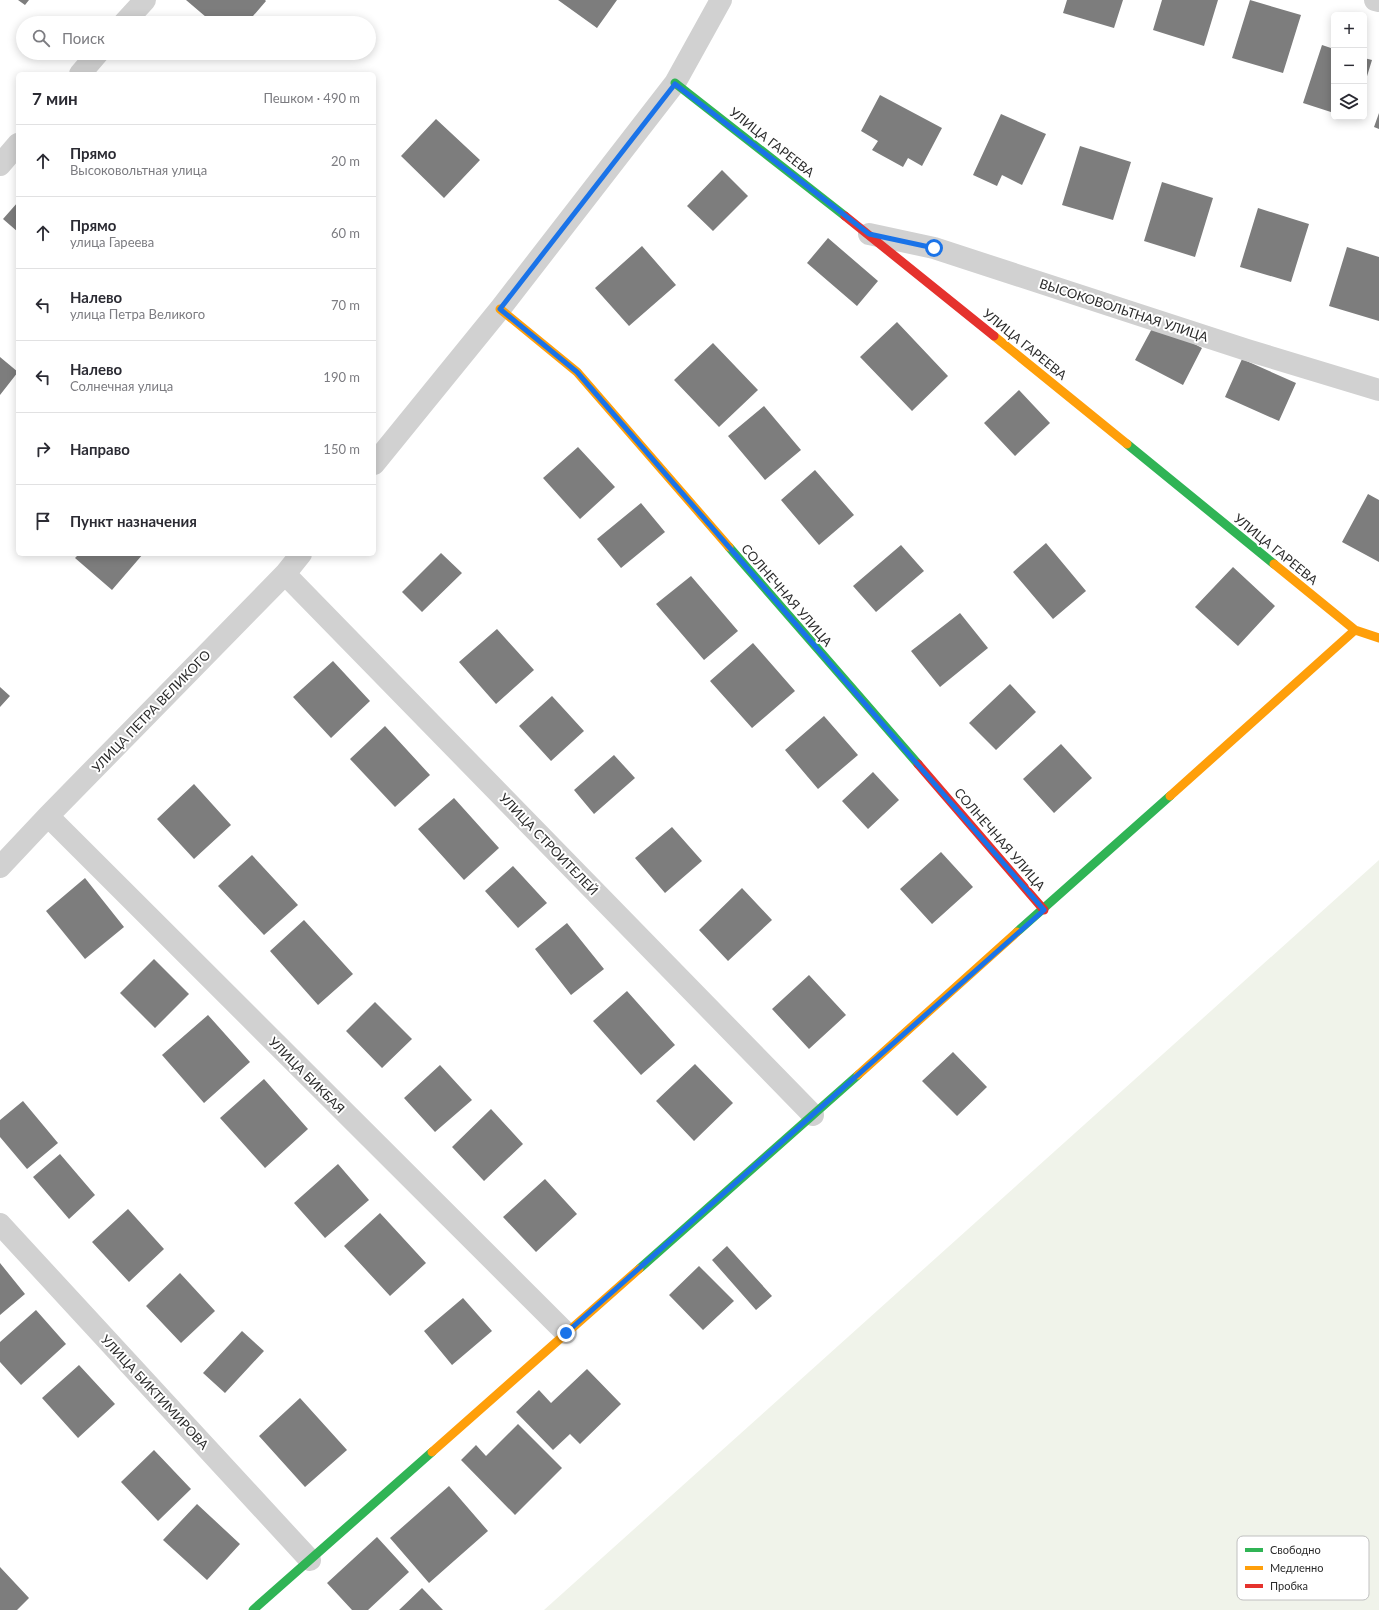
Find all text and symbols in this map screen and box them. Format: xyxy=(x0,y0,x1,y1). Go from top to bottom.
map controls xyxy=(1331,12,1367,120)
button: + xyxy=(1331,12,1367,48)
search box xyxy=(16,16,376,60)
icon: search xyxy=(30,27,52,49)
text: Поиск xyxy=(62,29,105,47)
button: − xyxy=(1331,48,1367,84)
button: layers xyxy=(1331,84,1367,120)
text: 7 мин xyxy=(32,88,78,109)
text: Пешком · 490 m xyxy=(263,90,360,106)
street label: УЛИЦА ГАРЕЕВА xyxy=(726,104,818,180)
text: Прямо xyxy=(70,144,116,162)
icon: ahead xyxy=(32,150,54,172)
text: 20 m xyxy=(331,153,360,169)
text: Высоковольтная улица xyxy=(70,162,207,178)
text: Прямо xyxy=(70,216,116,234)
icon: ahead xyxy=(32,222,54,244)
text: 60 m xyxy=(331,225,360,241)
text: улица Гареева xyxy=(70,234,154,250)
route start xyxy=(925,239,943,257)
street label: ВЫСОКОВОЛЬТНАЯ УЛИЦА xyxy=(1038,275,1211,345)
text: Налево xyxy=(70,288,122,306)
icon: left xyxy=(32,294,54,316)
text: 70 m xyxy=(331,297,360,313)
street label: УЛИЦА ГАРЕЕВА xyxy=(980,305,1070,383)
text: улица Петра Великого xyxy=(70,306,205,322)
text: Налево xyxy=(70,360,122,378)
icon: left xyxy=(32,366,54,388)
text: 190 m xyxy=(323,369,360,385)
text: Солнечная улица xyxy=(70,378,173,394)
icon: right xyxy=(32,438,54,460)
text: Направо xyxy=(70,440,130,458)
text: 150 m xyxy=(323,441,360,457)
icon: arrive xyxy=(32,510,54,532)
street label: УЛИЦА ГАРЕЕВА xyxy=(1231,510,1321,588)
text: Пункт назначения xyxy=(70,512,197,530)
street label: СОЛНЕЧНАЯ УЛИЦА xyxy=(738,541,836,650)
street label: УЛИЦА ПЕТРА ВЕЛИКОГО xyxy=(88,646,214,776)
street label: СОЛНЕЧНАЯ УЛИЦА xyxy=(951,785,1049,894)
street label: УЛИЦА СТРОИТЕЛЕЙ xyxy=(496,790,602,898)
street label: УЛИЦА БИКБАЯ xyxy=(266,1034,348,1116)
route end xyxy=(557,1324,575,1342)
street label: УЛИЦА БИКТИМИРОВА xyxy=(98,1331,212,1453)
legend xyxy=(1237,1536,1369,1600)
text: Свободно xyxy=(1270,1543,1321,1556)
text: Медленно xyxy=(1270,1561,1323,1574)
text: Пробка xyxy=(1270,1579,1308,1592)

